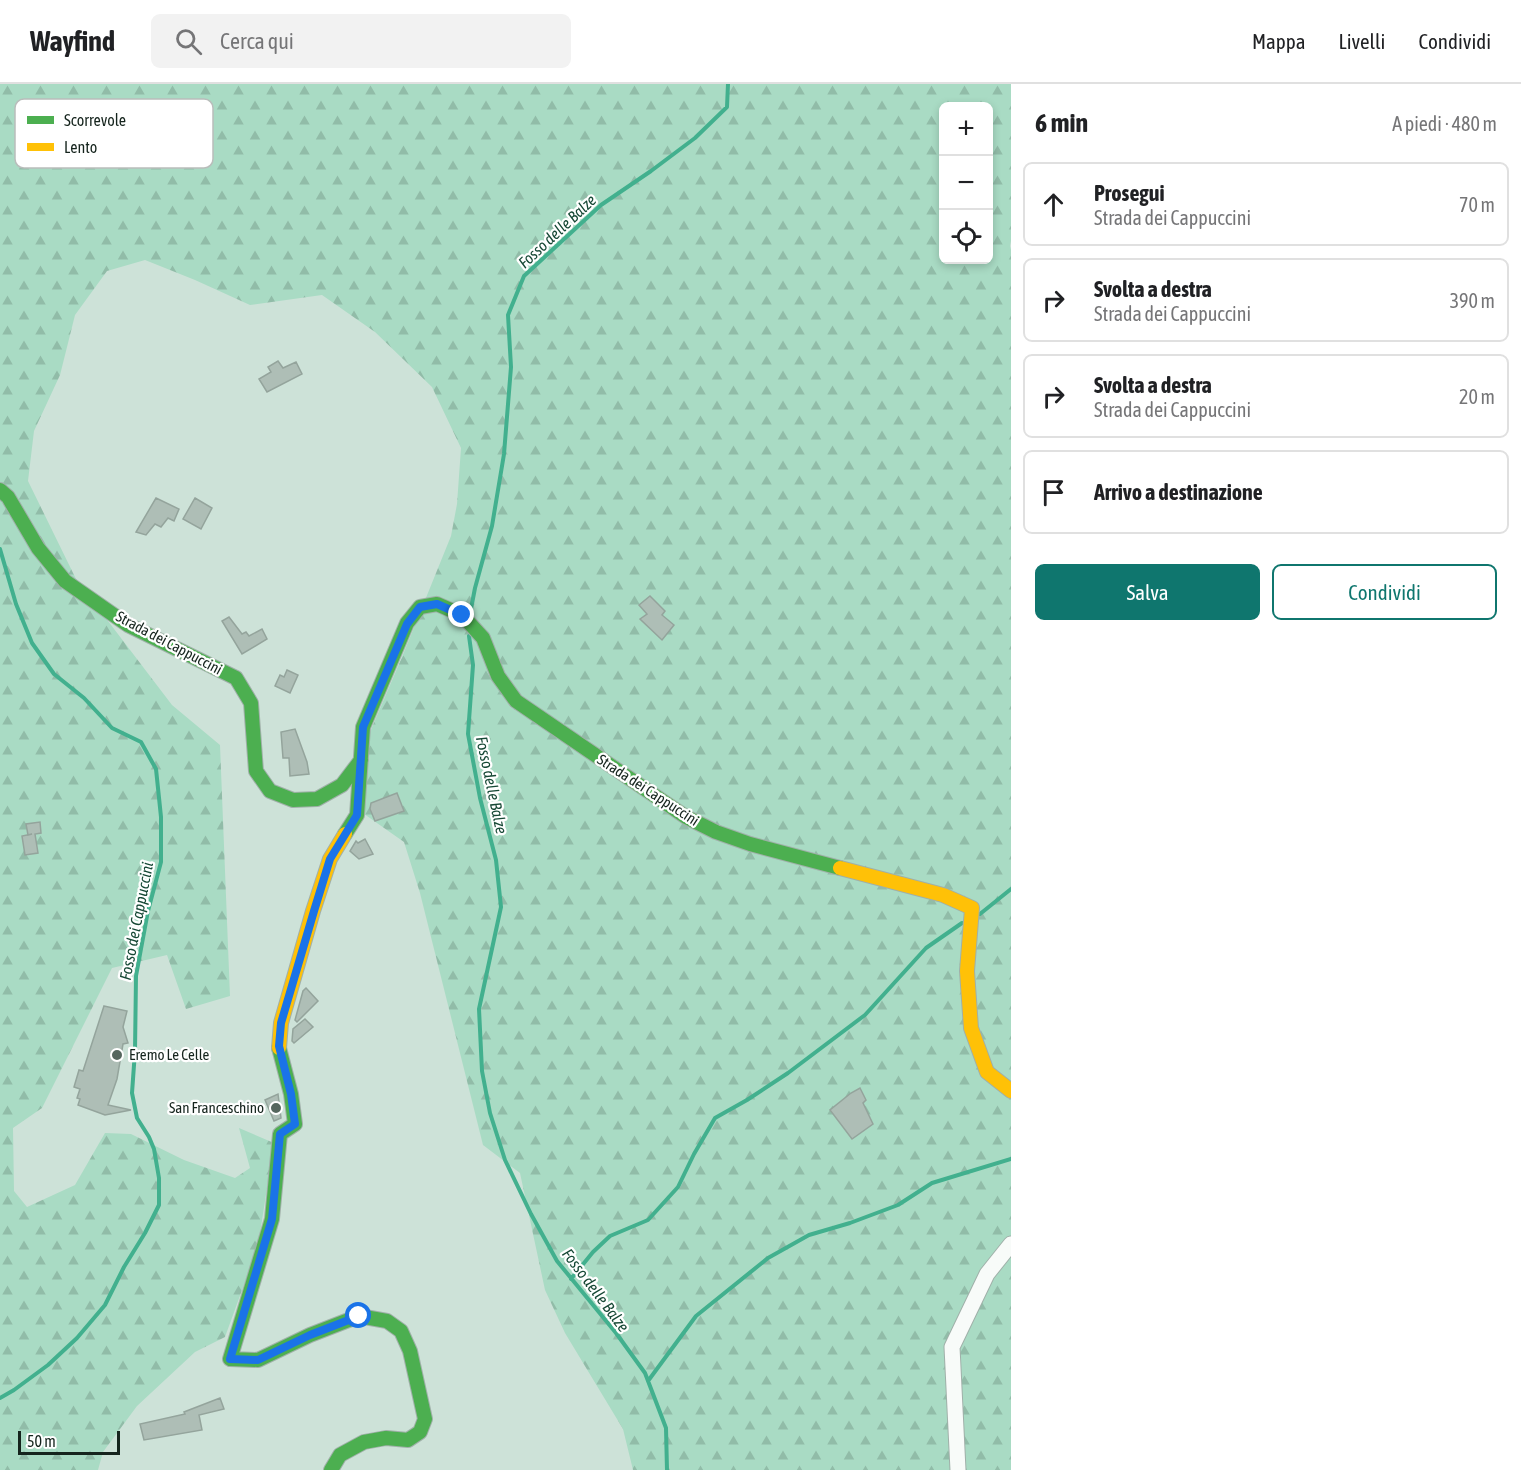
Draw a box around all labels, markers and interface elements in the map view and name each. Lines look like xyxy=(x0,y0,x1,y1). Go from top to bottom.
search box xyxy=(151,14,571,68)
text: Wayfind xyxy=(30,25,115,57)
icon: search xyxy=(172,25,205,58)
text: Cerca qui xyxy=(220,28,294,54)
text: Mappa xyxy=(1252,29,1306,53)
text: Livelli xyxy=(1339,29,1385,53)
text: Condividi xyxy=(1418,29,1491,53)
legend xyxy=(15,99,213,168)
map controls xyxy=(939,102,993,264)
button: + xyxy=(939,102,993,156)
text: 6 min xyxy=(1035,108,1088,138)
text: Scorrevole xyxy=(64,111,126,129)
text: A piedi · 480 m xyxy=(1392,112,1497,135)
text: Lento xyxy=(64,138,97,156)
button: − xyxy=(939,156,993,210)
text: Prosegui xyxy=(1094,180,1165,206)
icon: ahead xyxy=(1037,188,1070,221)
water label: Fosso delle Balze xyxy=(515,191,599,271)
text: 70 m xyxy=(1459,193,1495,216)
text: Strada dei Cappuccini xyxy=(1094,206,1251,229)
button: locate xyxy=(939,210,993,264)
text: Svolta a destra xyxy=(1094,276,1212,302)
icon: right xyxy=(1037,284,1070,317)
text: 390 m xyxy=(1450,289,1495,312)
text: Strada dei Cappuccini xyxy=(1094,302,1251,325)
text: Svolta a destra xyxy=(1094,372,1212,398)
icon: right xyxy=(1037,380,1070,413)
text: 20 m xyxy=(1459,385,1495,408)
text: Strada dei Cappuccini xyxy=(1094,398,1251,421)
icon: arrive xyxy=(1037,476,1070,509)
text: Arrivo a destinazione xyxy=(1094,479,1263,505)
button: Salva xyxy=(1035,564,1260,620)
button: Condividi xyxy=(1272,564,1497,620)
route end xyxy=(448,601,474,627)
street label: Strada dei Cappuccini xyxy=(113,607,225,678)
water label: Fosso delle Balze xyxy=(473,735,511,835)
street label: Strada dei Cappuccini xyxy=(594,750,702,829)
water label: Fosso dei Cappuccini xyxy=(116,860,157,982)
place label: Eremo Le Celle xyxy=(129,1046,210,1063)
marker: Eremo Le Celle xyxy=(110,1048,124,1062)
place label: San Franceschino xyxy=(169,1099,264,1116)
marker: San Franceschino xyxy=(269,1101,283,1115)
water label: Fosso delle Balze xyxy=(559,1245,633,1335)
route start xyxy=(345,1302,371,1328)
scale bar xyxy=(18,1428,120,1456)
text: 50 m xyxy=(27,1432,56,1450)

